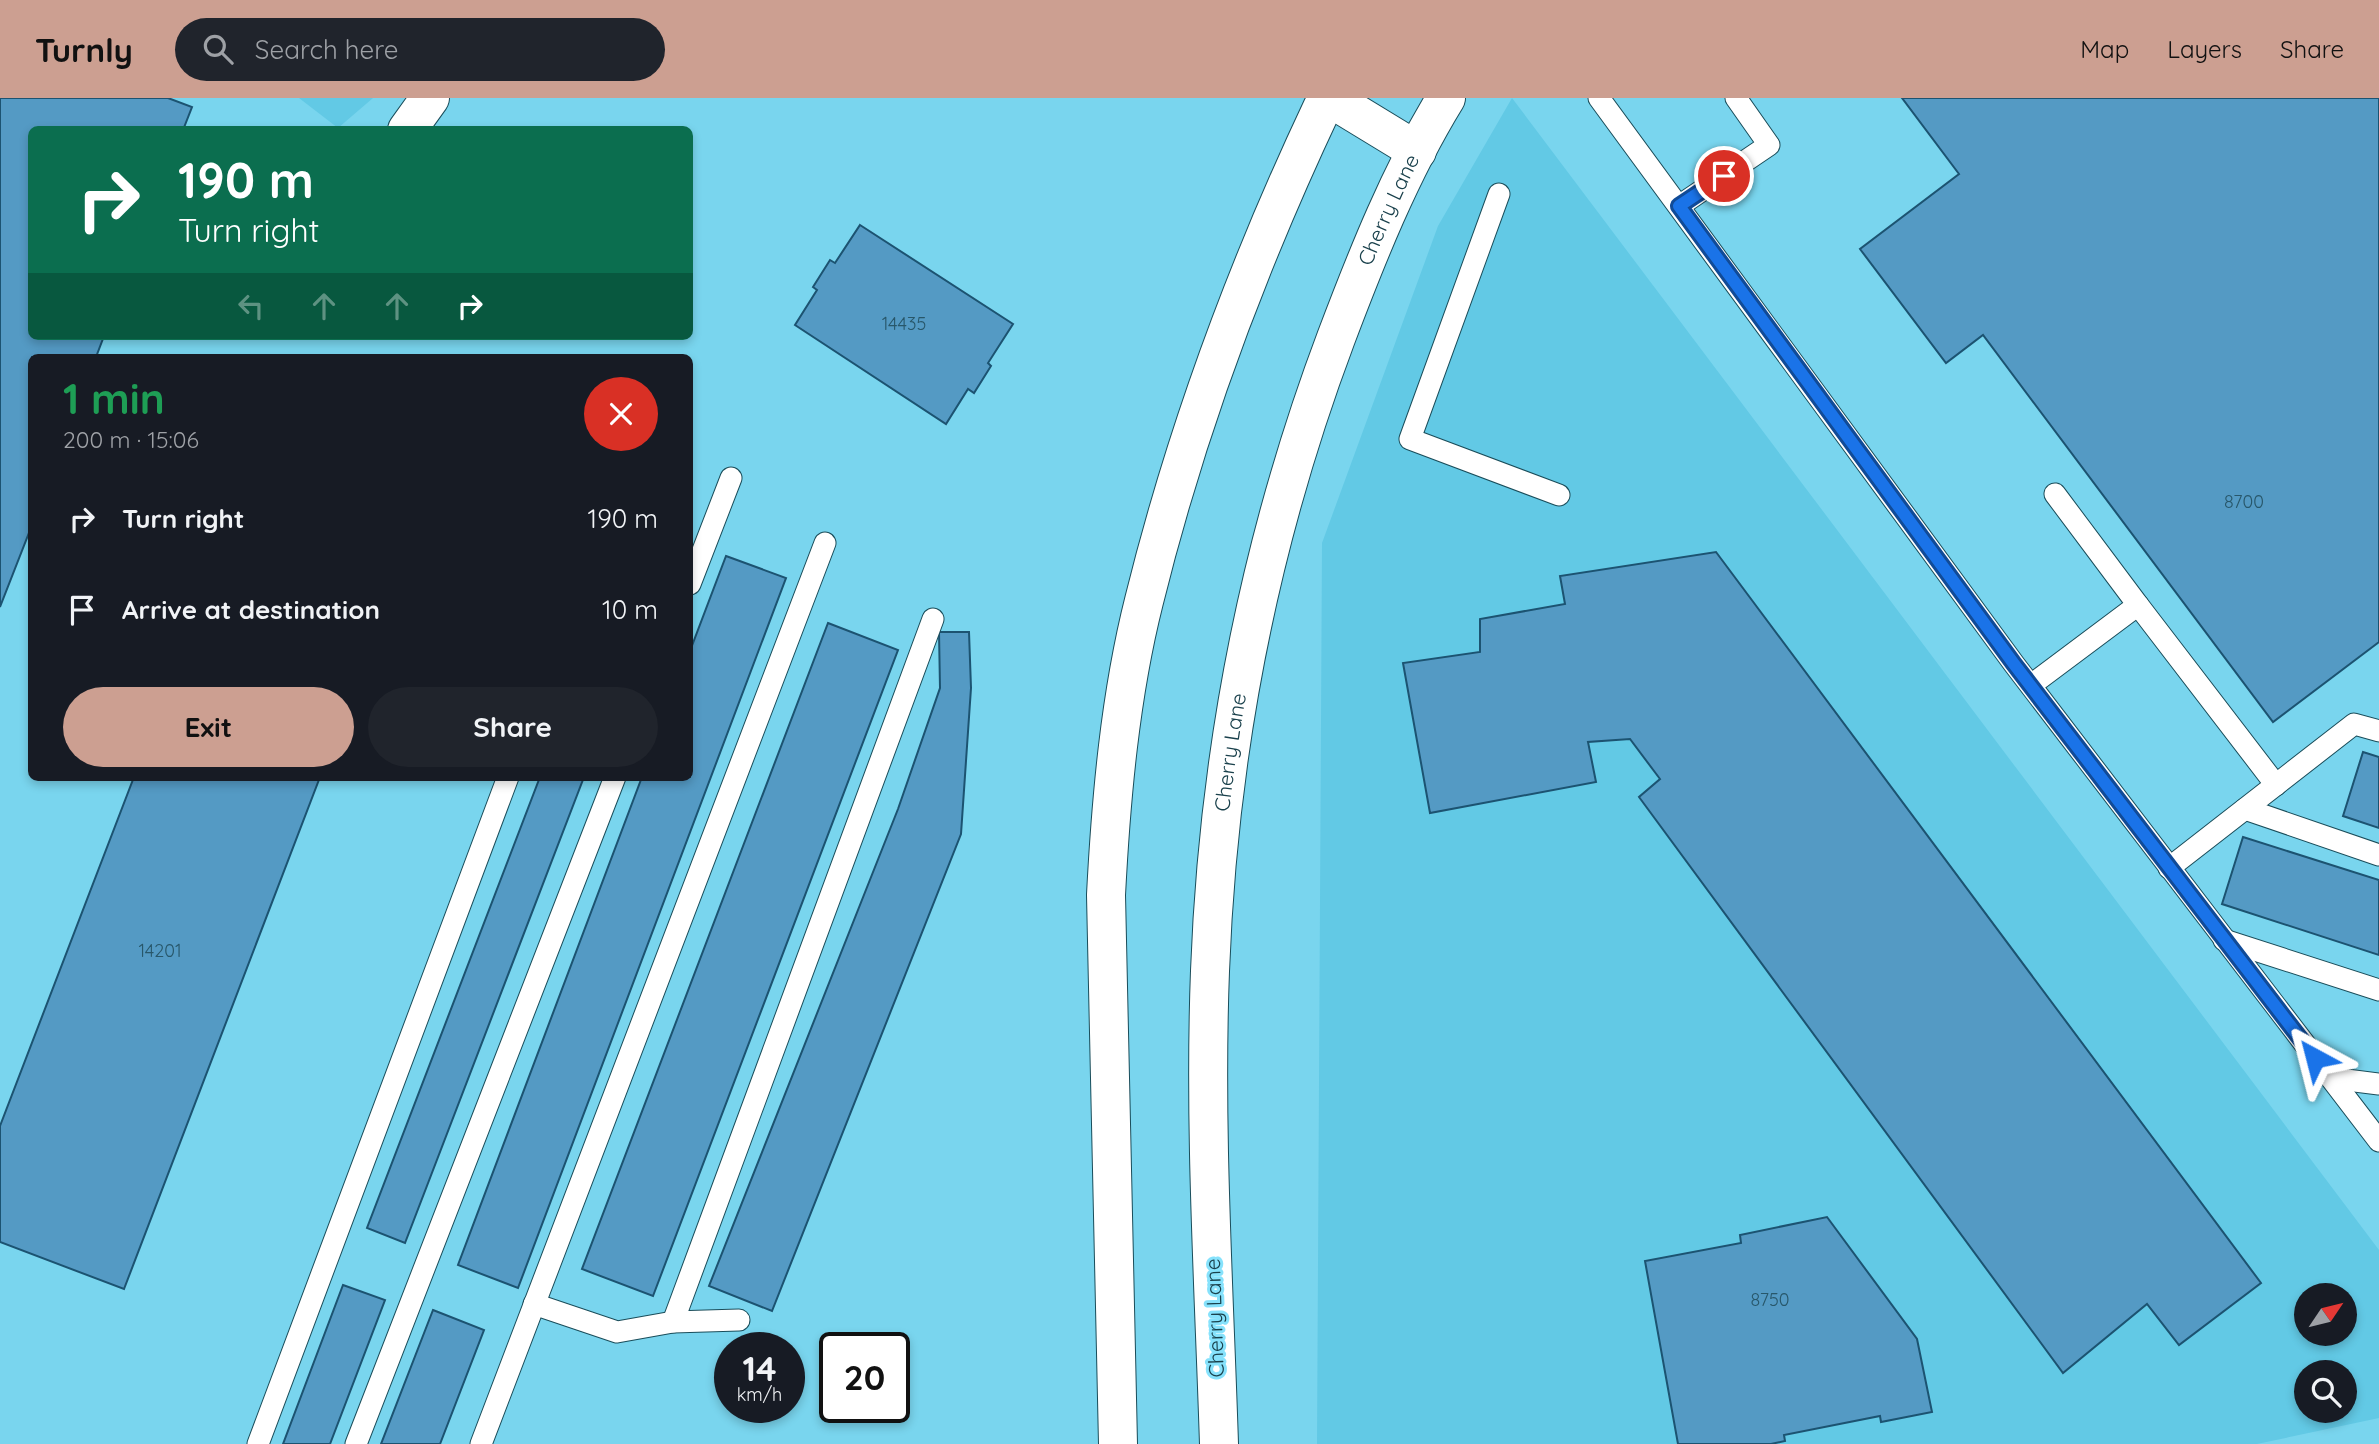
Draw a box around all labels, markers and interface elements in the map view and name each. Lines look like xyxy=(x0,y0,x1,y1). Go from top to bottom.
search box xyxy=(175,18,665,81)
text: Turnly xyxy=(35,29,133,70)
icon: search xyxy=(199,30,237,68)
text: Search here xyxy=(255,33,398,66)
text: Map xyxy=(2080,34,2129,64)
text: Layers xyxy=(2167,34,2242,64)
text: Share xyxy=(2280,34,2344,64)
pin xyxy=(1694,146,1754,206)
text: 190 m xyxy=(178,149,314,210)
street label: Cherry Lane xyxy=(1352,149,1424,269)
icon: right xyxy=(63,154,154,245)
icon: arrive xyxy=(1705,157,1743,195)
text: Turn right xyxy=(178,210,319,250)
icon: left xyxy=(232,287,270,325)
icon: ahead xyxy=(305,287,343,325)
icon: ahead xyxy=(378,287,416,325)
icon: right xyxy=(451,287,489,325)
house number: 14435 xyxy=(882,312,926,335)
text: 1 min xyxy=(63,372,165,425)
button: close xyxy=(584,377,658,451)
text: 200 m · 15:06 xyxy=(63,425,199,454)
house number: 8700 xyxy=(2224,490,2264,513)
icon: right xyxy=(63,500,101,538)
text: Turn right xyxy=(122,502,244,535)
text: 190 m xyxy=(588,502,658,535)
icon: arrive xyxy=(63,591,101,629)
text: Arrive at destination xyxy=(122,593,380,626)
text: 10 m xyxy=(602,593,658,626)
button: Exit xyxy=(63,687,354,767)
button: Share xyxy=(368,687,658,767)
street label: Cherry Lane xyxy=(1208,691,1251,813)
house number: 14201 xyxy=(138,939,182,962)
position arrow xyxy=(2278,1021,2352,1095)
street label: Cherry Lane xyxy=(1199,1258,1229,1378)
north arrow xyxy=(2294,1283,2357,1346)
map controls xyxy=(2294,1283,2357,1423)
house number: 8750 xyxy=(1751,1288,1789,1311)
speed limit sign: 20 xyxy=(819,1332,910,1423)
text: 14 xyxy=(742,1346,777,1390)
button: search xyxy=(2294,1360,2357,1423)
text: km/h xyxy=(737,1383,782,1406)

